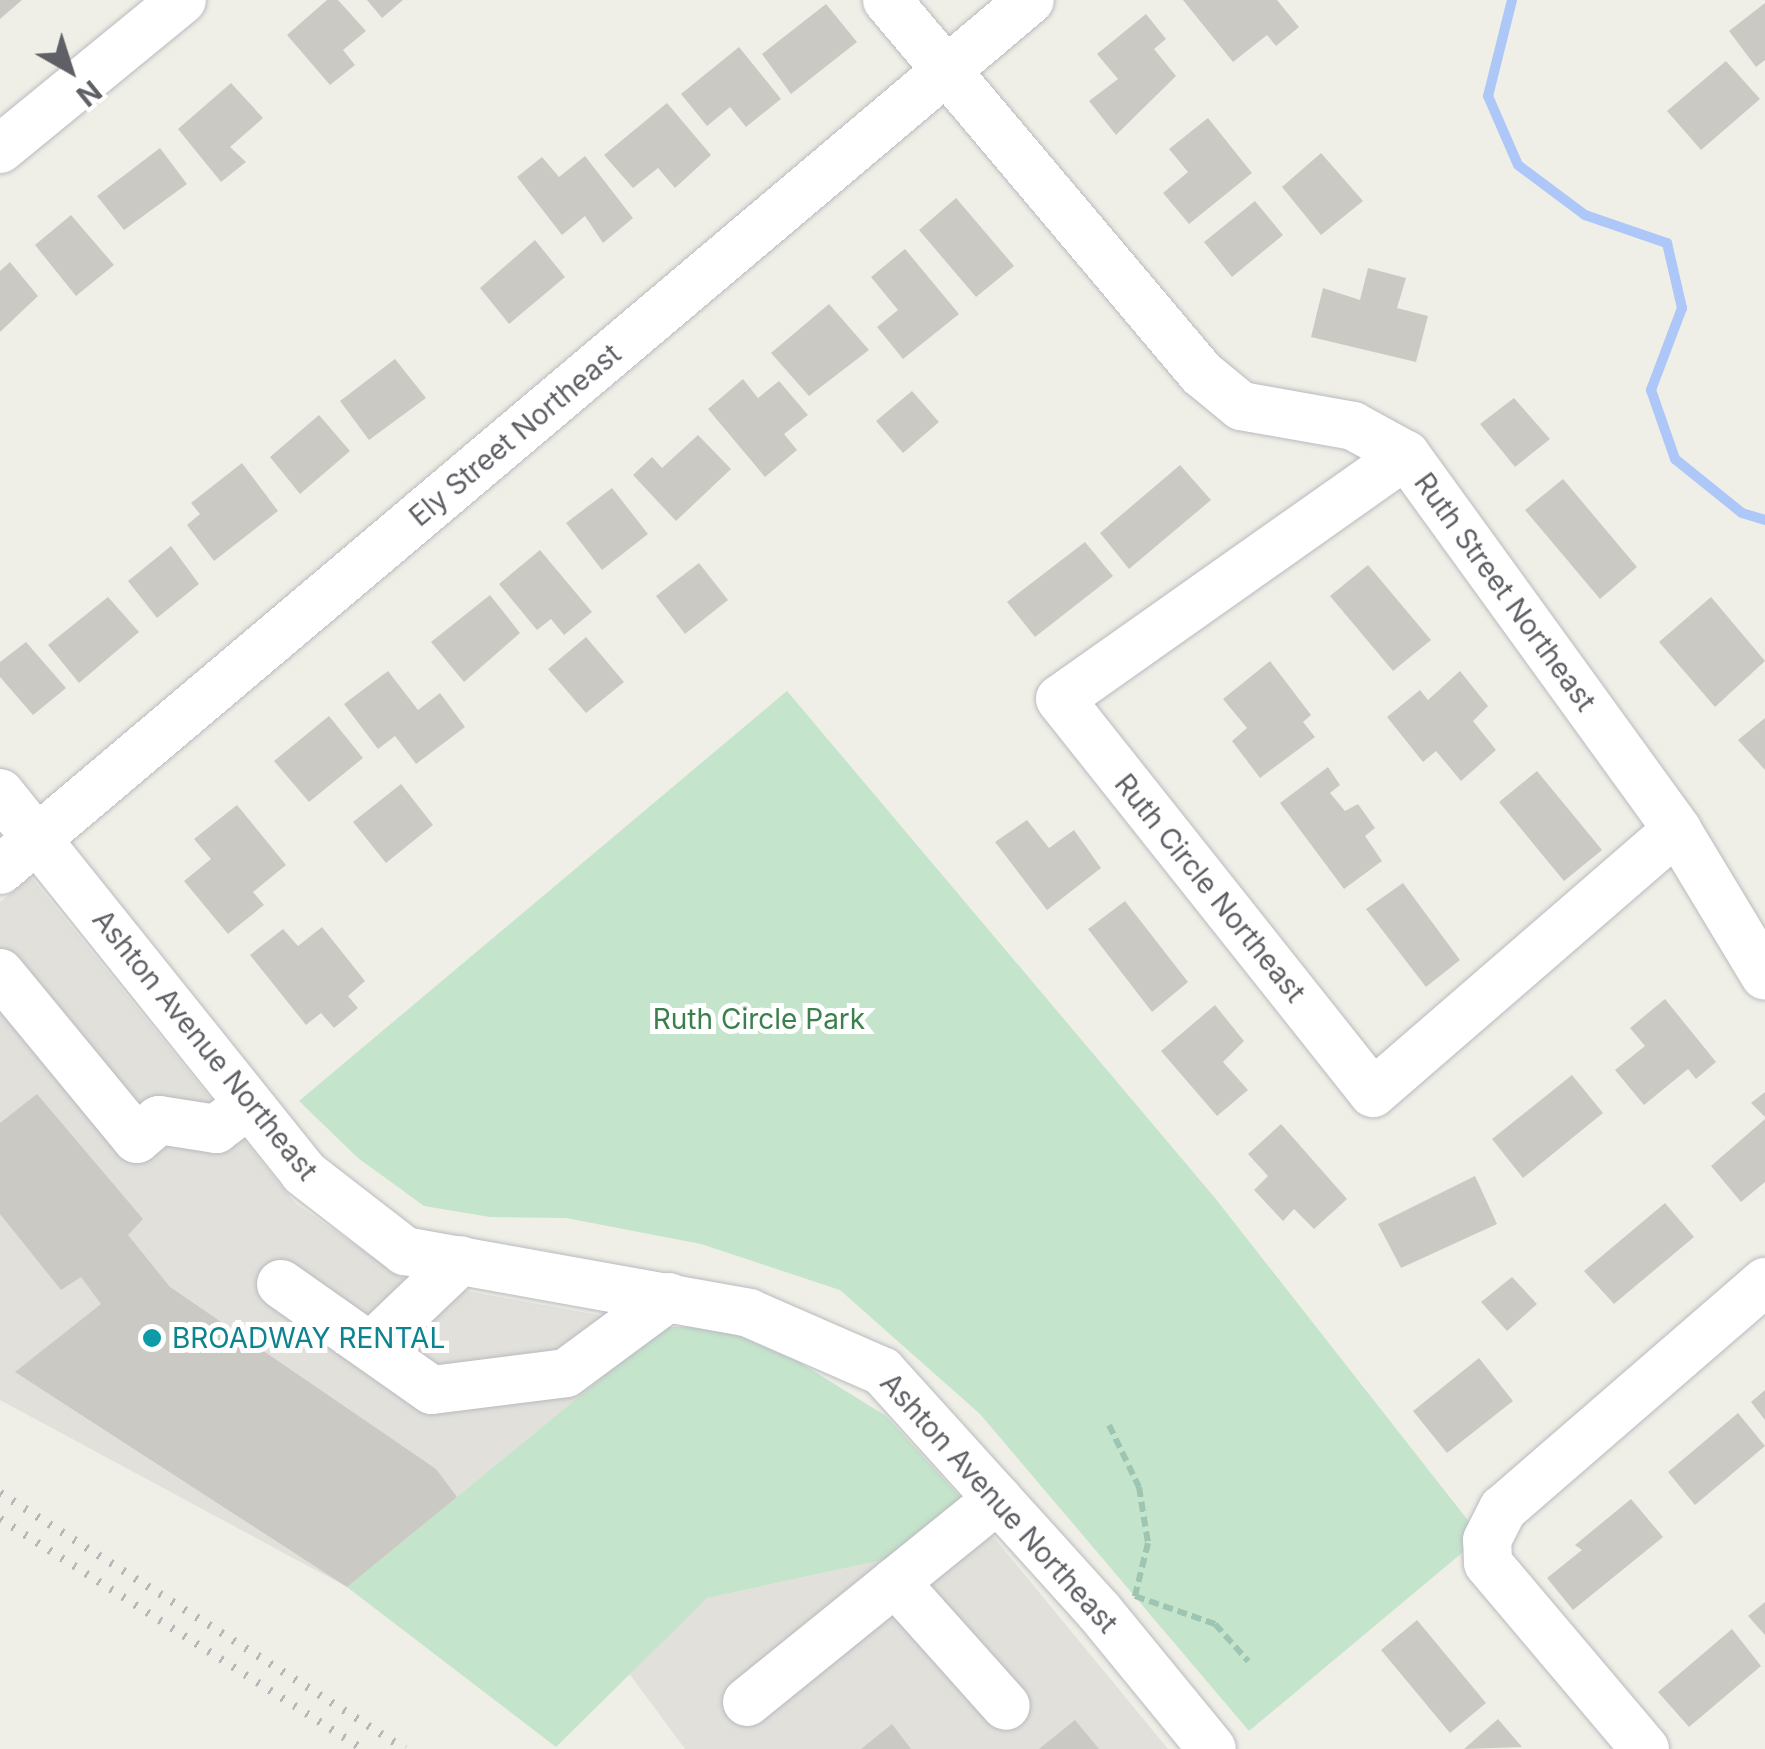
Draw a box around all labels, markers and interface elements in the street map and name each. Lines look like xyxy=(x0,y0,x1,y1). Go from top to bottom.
north arrow xyxy=(20,20,120,120)
text: N xyxy=(70,73,108,113)
street label: Ely Street Northeast xyxy=(403,337,627,533)
street label: Ruth Street Northeast xyxy=(1407,466,1603,718)
street label: Ruth Circle Northeast xyxy=(1108,767,1312,1009)
street label: Ashton Avenue Northeast xyxy=(86,903,324,1187)
park label: Ruth Circle Park xyxy=(653,1002,865,1036)
place label: BROADWAY RENTAL xyxy=(172,1321,445,1355)
marker: BROADWAY RENTAL xyxy=(141,1327,163,1349)
street label: Ashton Avenue Northeast xyxy=(873,1366,1125,1640)

